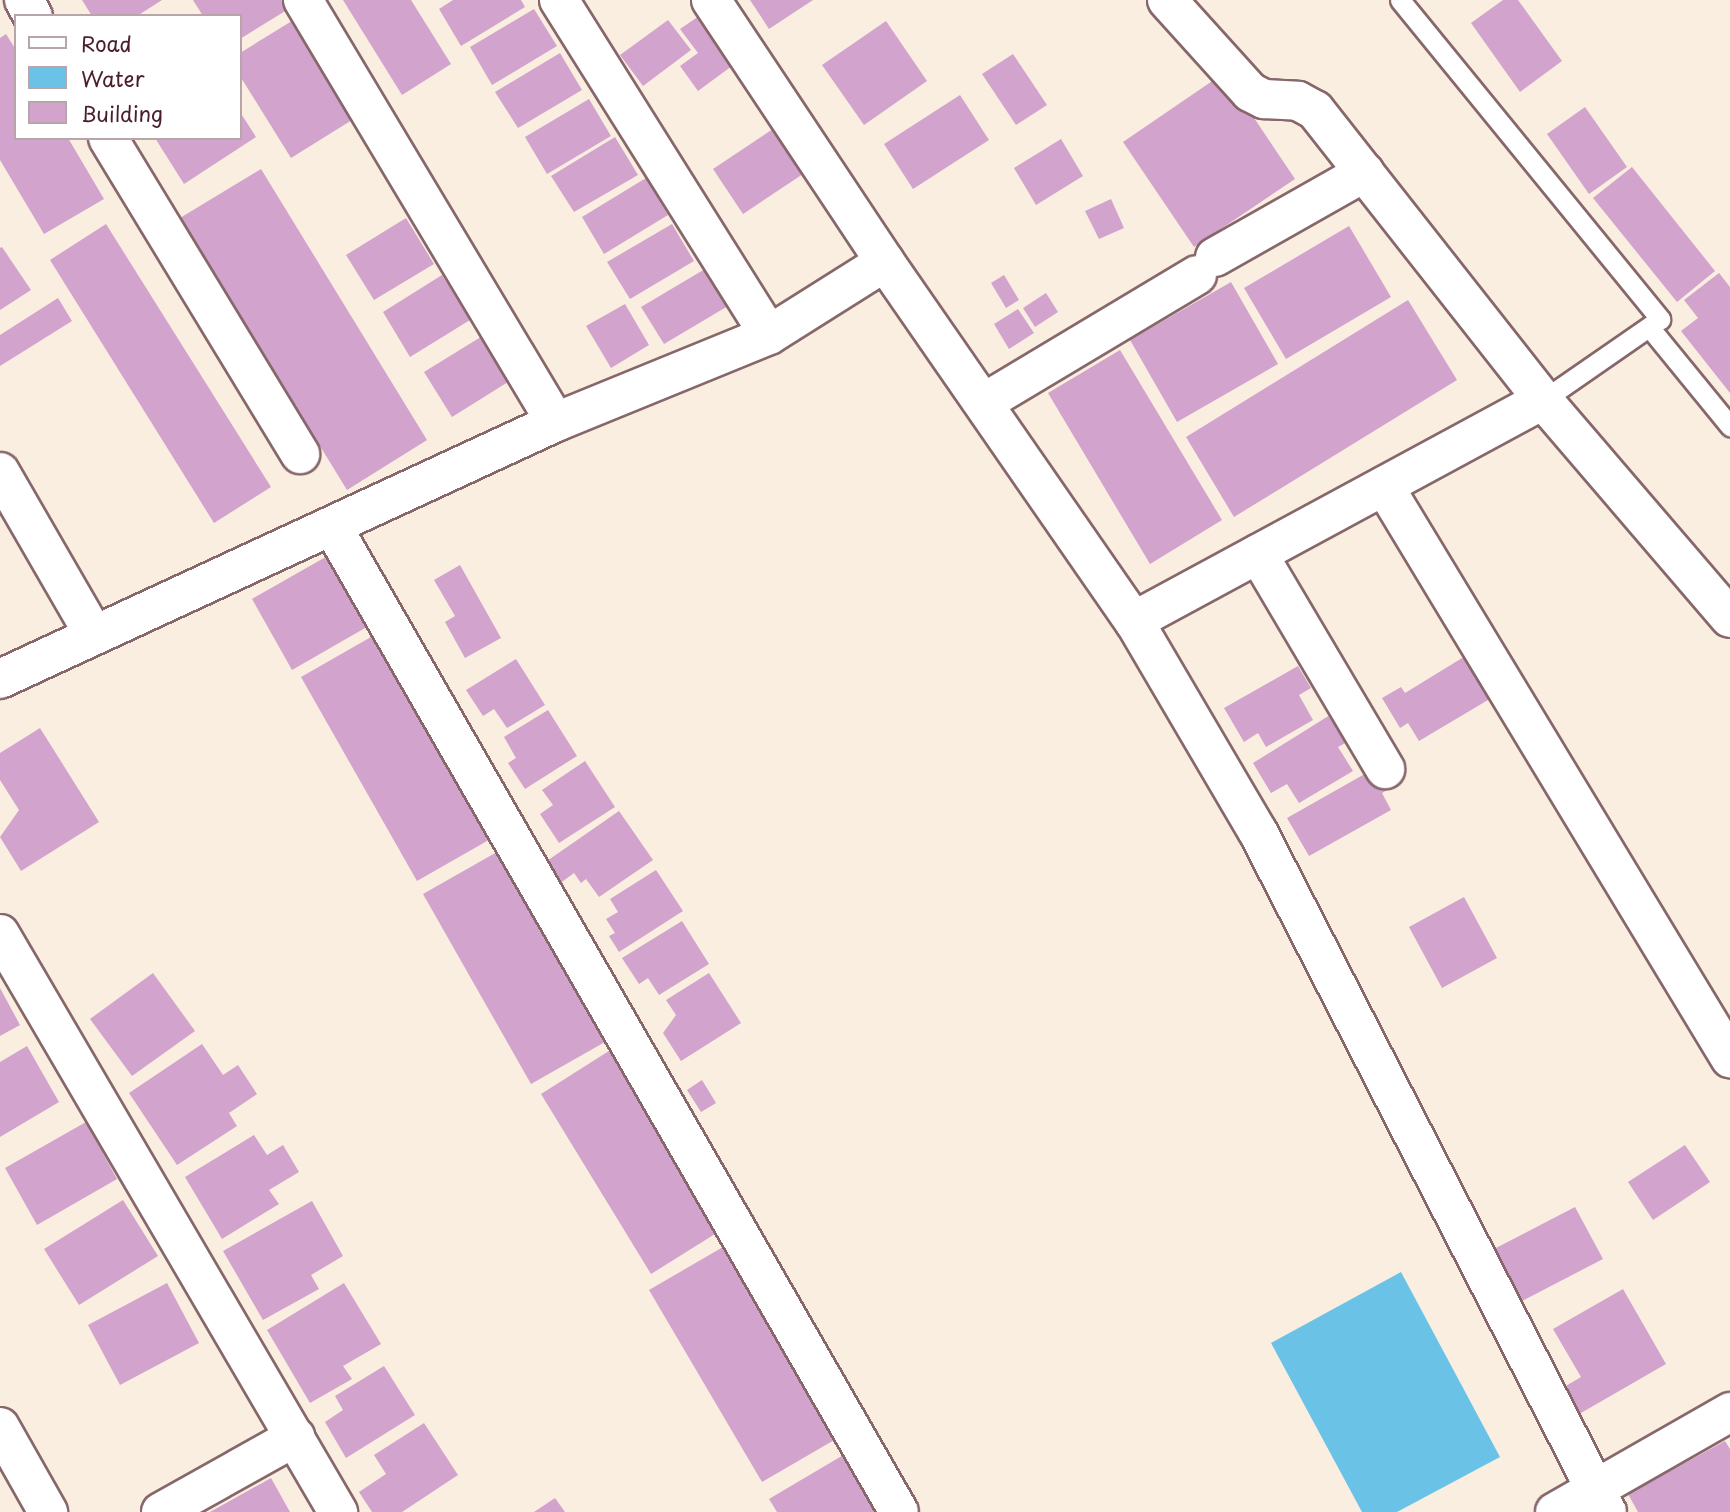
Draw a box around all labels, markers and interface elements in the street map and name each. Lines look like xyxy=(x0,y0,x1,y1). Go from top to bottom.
legend xyxy=(14,14,242,140)
text: Road xyxy=(81,27,132,59)
text: Water xyxy=(81,62,144,94)
text: Building xyxy=(81,97,163,129)

